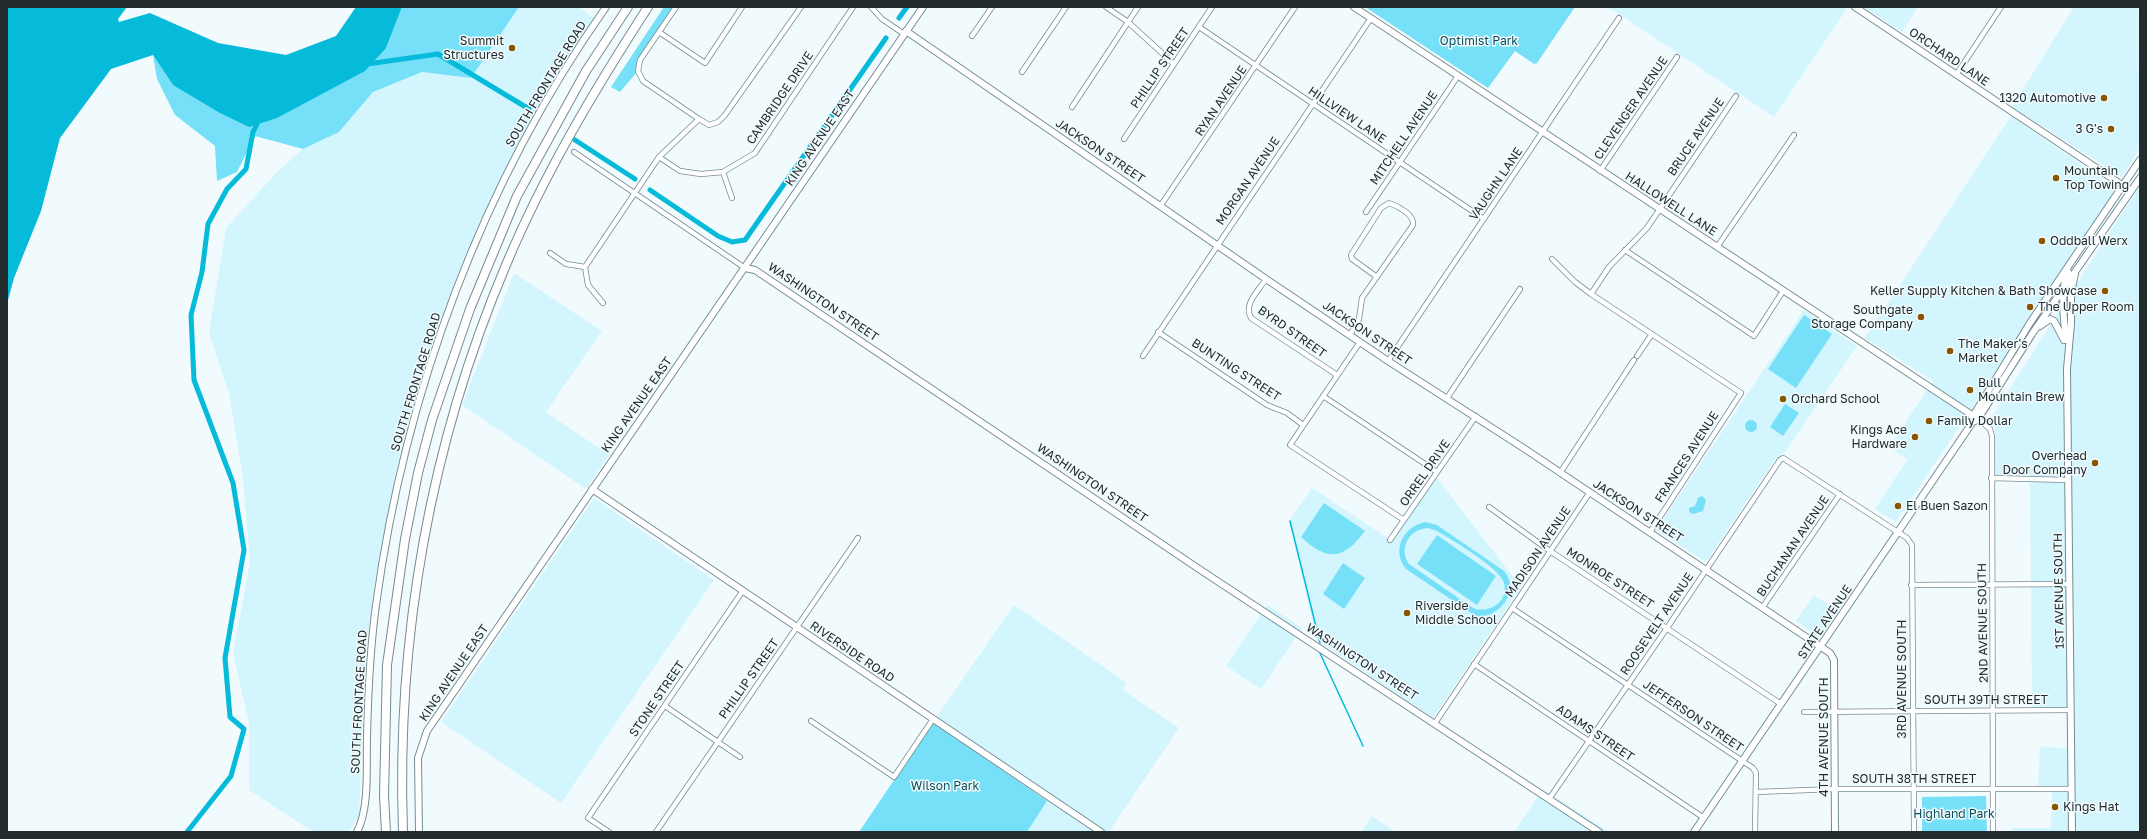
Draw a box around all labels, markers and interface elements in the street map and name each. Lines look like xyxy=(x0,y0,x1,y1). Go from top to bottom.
street label: SOUTH FRONTAGE ROAD xyxy=(503,18,589,150)
street label: PHILLIP STREET xyxy=(1128,25,1192,111)
street label: ORCHARD LANE xyxy=(1906,25,1992,89)
place label: Summit Structures xyxy=(443,34,504,62)
park label: Optimist Park xyxy=(1440,34,1518,48)
marker: Summit Structures xyxy=(507,43,517,53)
street label: CAMBRIDGE DRIVE xyxy=(744,49,816,147)
street label: CLEVENGER AVENUE xyxy=(1591,54,1671,162)
street label: RYAN AVENUE xyxy=(1192,63,1250,139)
street label: HILLVIEW LANE xyxy=(1305,84,1389,146)
street label: KING AVENUE EAST xyxy=(782,87,858,189)
street label: MITCHELL AVENUE xyxy=(1367,88,1441,188)
place label: 1320 Automotive xyxy=(1999,91,2096,105)
marker: 1320 Automotive xyxy=(2099,93,2109,103)
street label: BRUCE AVENUE xyxy=(1665,95,1727,179)
street label: JACKSON STREET xyxy=(1053,116,1147,186)
place label: 3 G's xyxy=(2076,122,2103,136)
marker: 3 G's xyxy=(2106,124,2116,134)
street label: MORGAN AVENUE xyxy=(1213,134,1283,228)
street label: VAUGHN LANE xyxy=(1466,145,1526,223)
place label: Mountain Top Towing xyxy=(2064,164,2129,192)
street label: HALLOWELL LANE xyxy=(1622,169,1720,239)
marker: Mountain Top Towing xyxy=(2051,173,2061,183)
place label: Oddball Werx xyxy=(2050,234,2128,248)
marker: Oddball Werx xyxy=(2037,236,2047,246)
street label: WASHINGTON STREET xyxy=(765,260,881,344)
place label: Keller Supply Kitchen & Bath Showcase xyxy=(1870,284,2097,298)
marker: Keller Supply Kitchen & Bath Showcase xyxy=(2100,286,2110,296)
street label: JACKSON STREET xyxy=(1320,298,1414,368)
place label: The Upper Room xyxy=(2038,300,2134,314)
marker: The Upper Room xyxy=(2025,302,2035,312)
street label: BYRD STREET xyxy=(1255,303,1329,361)
place label: Southgate Storage Company xyxy=(1811,303,1913,331)
street label: SOUTH FRONTAGE ROAD xyxy=(388,311,444,453)
marker: Southgate Storage Company xyxy=(1916,312,1926,322)
street label: BUNTING STREET xyxy=(1189,336,1283,404)
place label: The Maker's Market xyxy=(1958,337,2028,365)
marker: The Maker's Market xyxy=(1945,346,1955,356)
street label: KING AVENUE EAST xyxy=(599,354,675,456)
place label: Bull Mountain Brew xyxy=(1978,376,2064,404)
marker: Bull Mountain Brew xyxy=(1965,385,1975,395)
place label: Orchard School xyxy=(1791,392,1880,406)
marker: Orchard School xyxy=(1778,394,1788,404)
street label: FRANCES AVENUE xyxy=(1652,409,1722,505)
place label: Family Dollar xyxy=(1937,414,2013,428)
marker: Family Dollar xyxy=(1924,416,1934,426)
place label: Kings Ace Hardware xyxy=(1850,423,1907,451)
marker: Kings Ace Hardware xyxy=(1910,432,1920,442)
street label: ORREL DRIVE xyxy=(1397,437,1453,509)
street label: WASHINGTON STREET xyxy=(1034,441,1150,525)
place label: Overhead Door Company xyxy=(2003,449,2087,477)
marker: Overhead Door Company xyxy=(2090,458,2100,468)
street label: JACKSON STREET xyxy=(1590,477,1686,545)
street label: BUCHANAN AVENUE xyxy=(1754,493,1832,599)
place label: El Buen Sazon xyxy=(1906,499,1988,513)
marker: El Buen Sazon xyxy=(1893,501,1903,511)
street label: MADISON AVENUE xyxy=(1502,504,1574,600)
street label: 1ST AVENUE SOUTH xyxy=(2051,533,2067,649)
street label: MONROE STREET xyxy=(1564,544,1656,612)
street label: 2ND AVENUE SOUTH xyxy=(1975,563,1991,683)
street label: ROOSEVELT AVENUE xyxy=(1617,570,1697,678)
street label: STATE AVENUE xyxy=(1795,582,1855,662)
place label: Riverside Middle School xyxy=(1415,599,1497,627)
marker: Riverside Middle School xyxy=(1402,608,1412,618)
street label: RIVERSIDE ROAD xyxy=(807,618,897,686)
street label: 3RD AVENUE SOUTH xyxy=(1895,620,1909,738)
street label: WASHINGTON STREET xyxy=(1303,621,1421,703)
street label: KING AVENUE EAST xyxy=(416,622,492,724)
street label: SOUTH FRONTAGE ROAD xyxy=(348,629,370,775)
street label: PHILLIP STREET xyxy=(716,636,782,722)
street label: STONE STREET xyxy=(626,658,688,740)
street label: JEFFERSON STREET xyxy=(1640,677,1746,755)
street label: 4TH AVENUE SOUTH xyxy=(1817,677,1831,797)
street label: SOUTH 39TH STREET xyxy=(1924,693,2048,707)
street label: ADAMS STREET xyxy=(1553,702,1637,764)
street label: SOUTH 38TH STREET xyxy=(1852,772,1976,786)
park label: Wilson Park xyxy=(911,779,979,793)
place label: Kings Hat xyxy=(2063,800,2119,814)
marker: Kings Hat xyxy=(2050,802,2060,812)
park label: Highland Park xyxy=(1913,807,1995,821)

